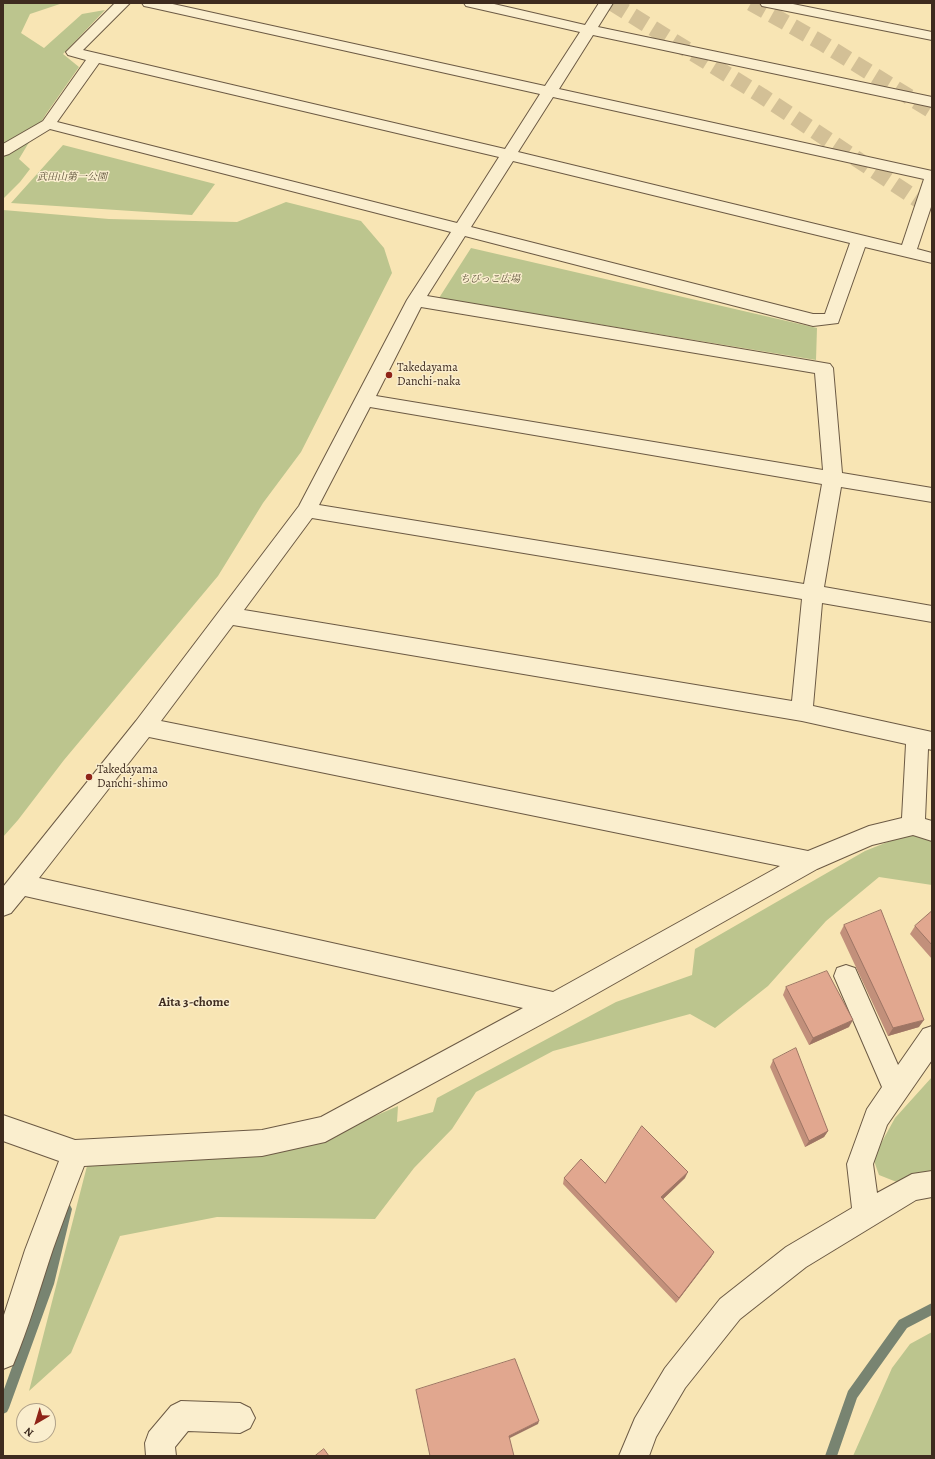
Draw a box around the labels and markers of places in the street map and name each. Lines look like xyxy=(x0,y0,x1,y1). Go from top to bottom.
place label: Takedayama Danchi-naka xyxy=(397,361,461,389)
marker: Takedayama Danchi-naka xyxy=(384,370,394,380)
place label: Takedayama Danchi-shimo xyxy=(97,763,168,791)
marker: Takedayama Danchi-shimo xyxy=(84,772,94,782)

